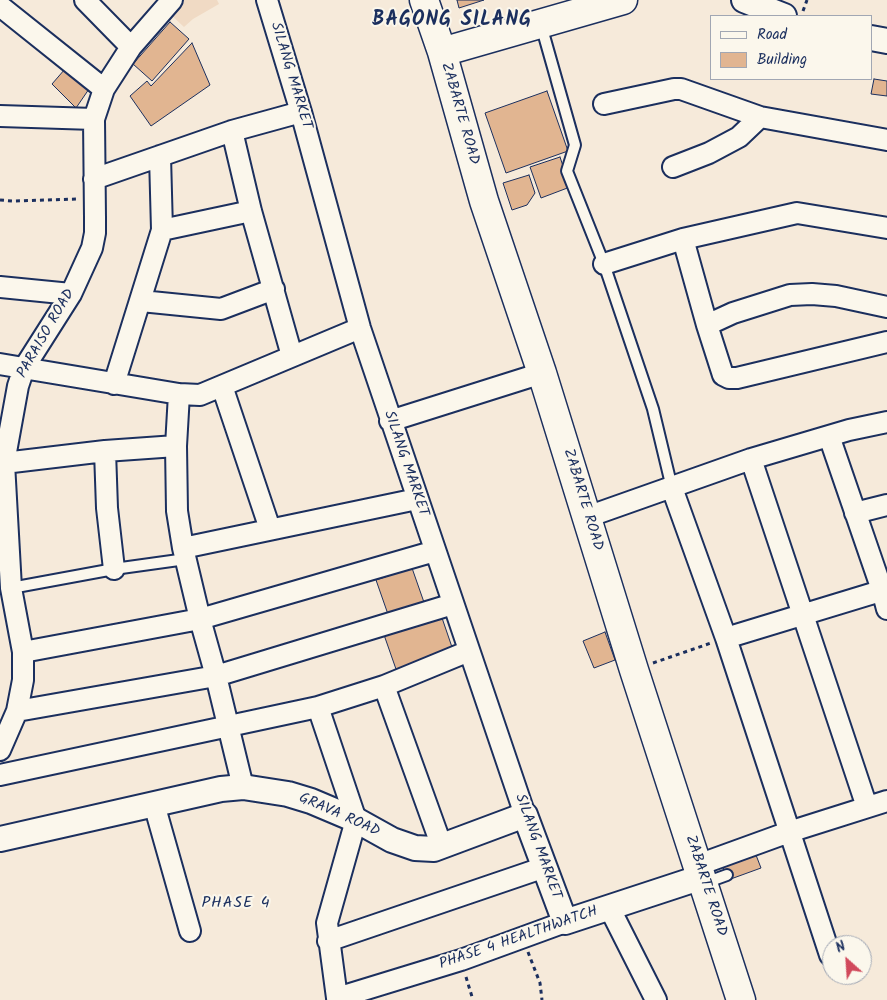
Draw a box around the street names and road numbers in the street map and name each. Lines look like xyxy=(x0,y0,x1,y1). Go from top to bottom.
street label: SILANG MARKET xyxy=(265,20,315,132)
street label: ZABARTE ROAD xyxy=(436,61,482,167)
street label: PARAISO ROAD xyxy=(14,286,80,382)
street label: SILANG MARKET xyxy=(378,409,432,519)
street label: ZABARTE ROAD xyxy=(558,447,606,553)
street label: GRAVA ROAD xyxy=(296,790,382,842)
street label: SILANG MARKET xyxy=(510,792,564,902)
street label: ZABARTE ROAD xyxy=(680,833,730,939)
street label: PHASE 4 HEALTHWATCH xyxy=(437,903,601,975)

